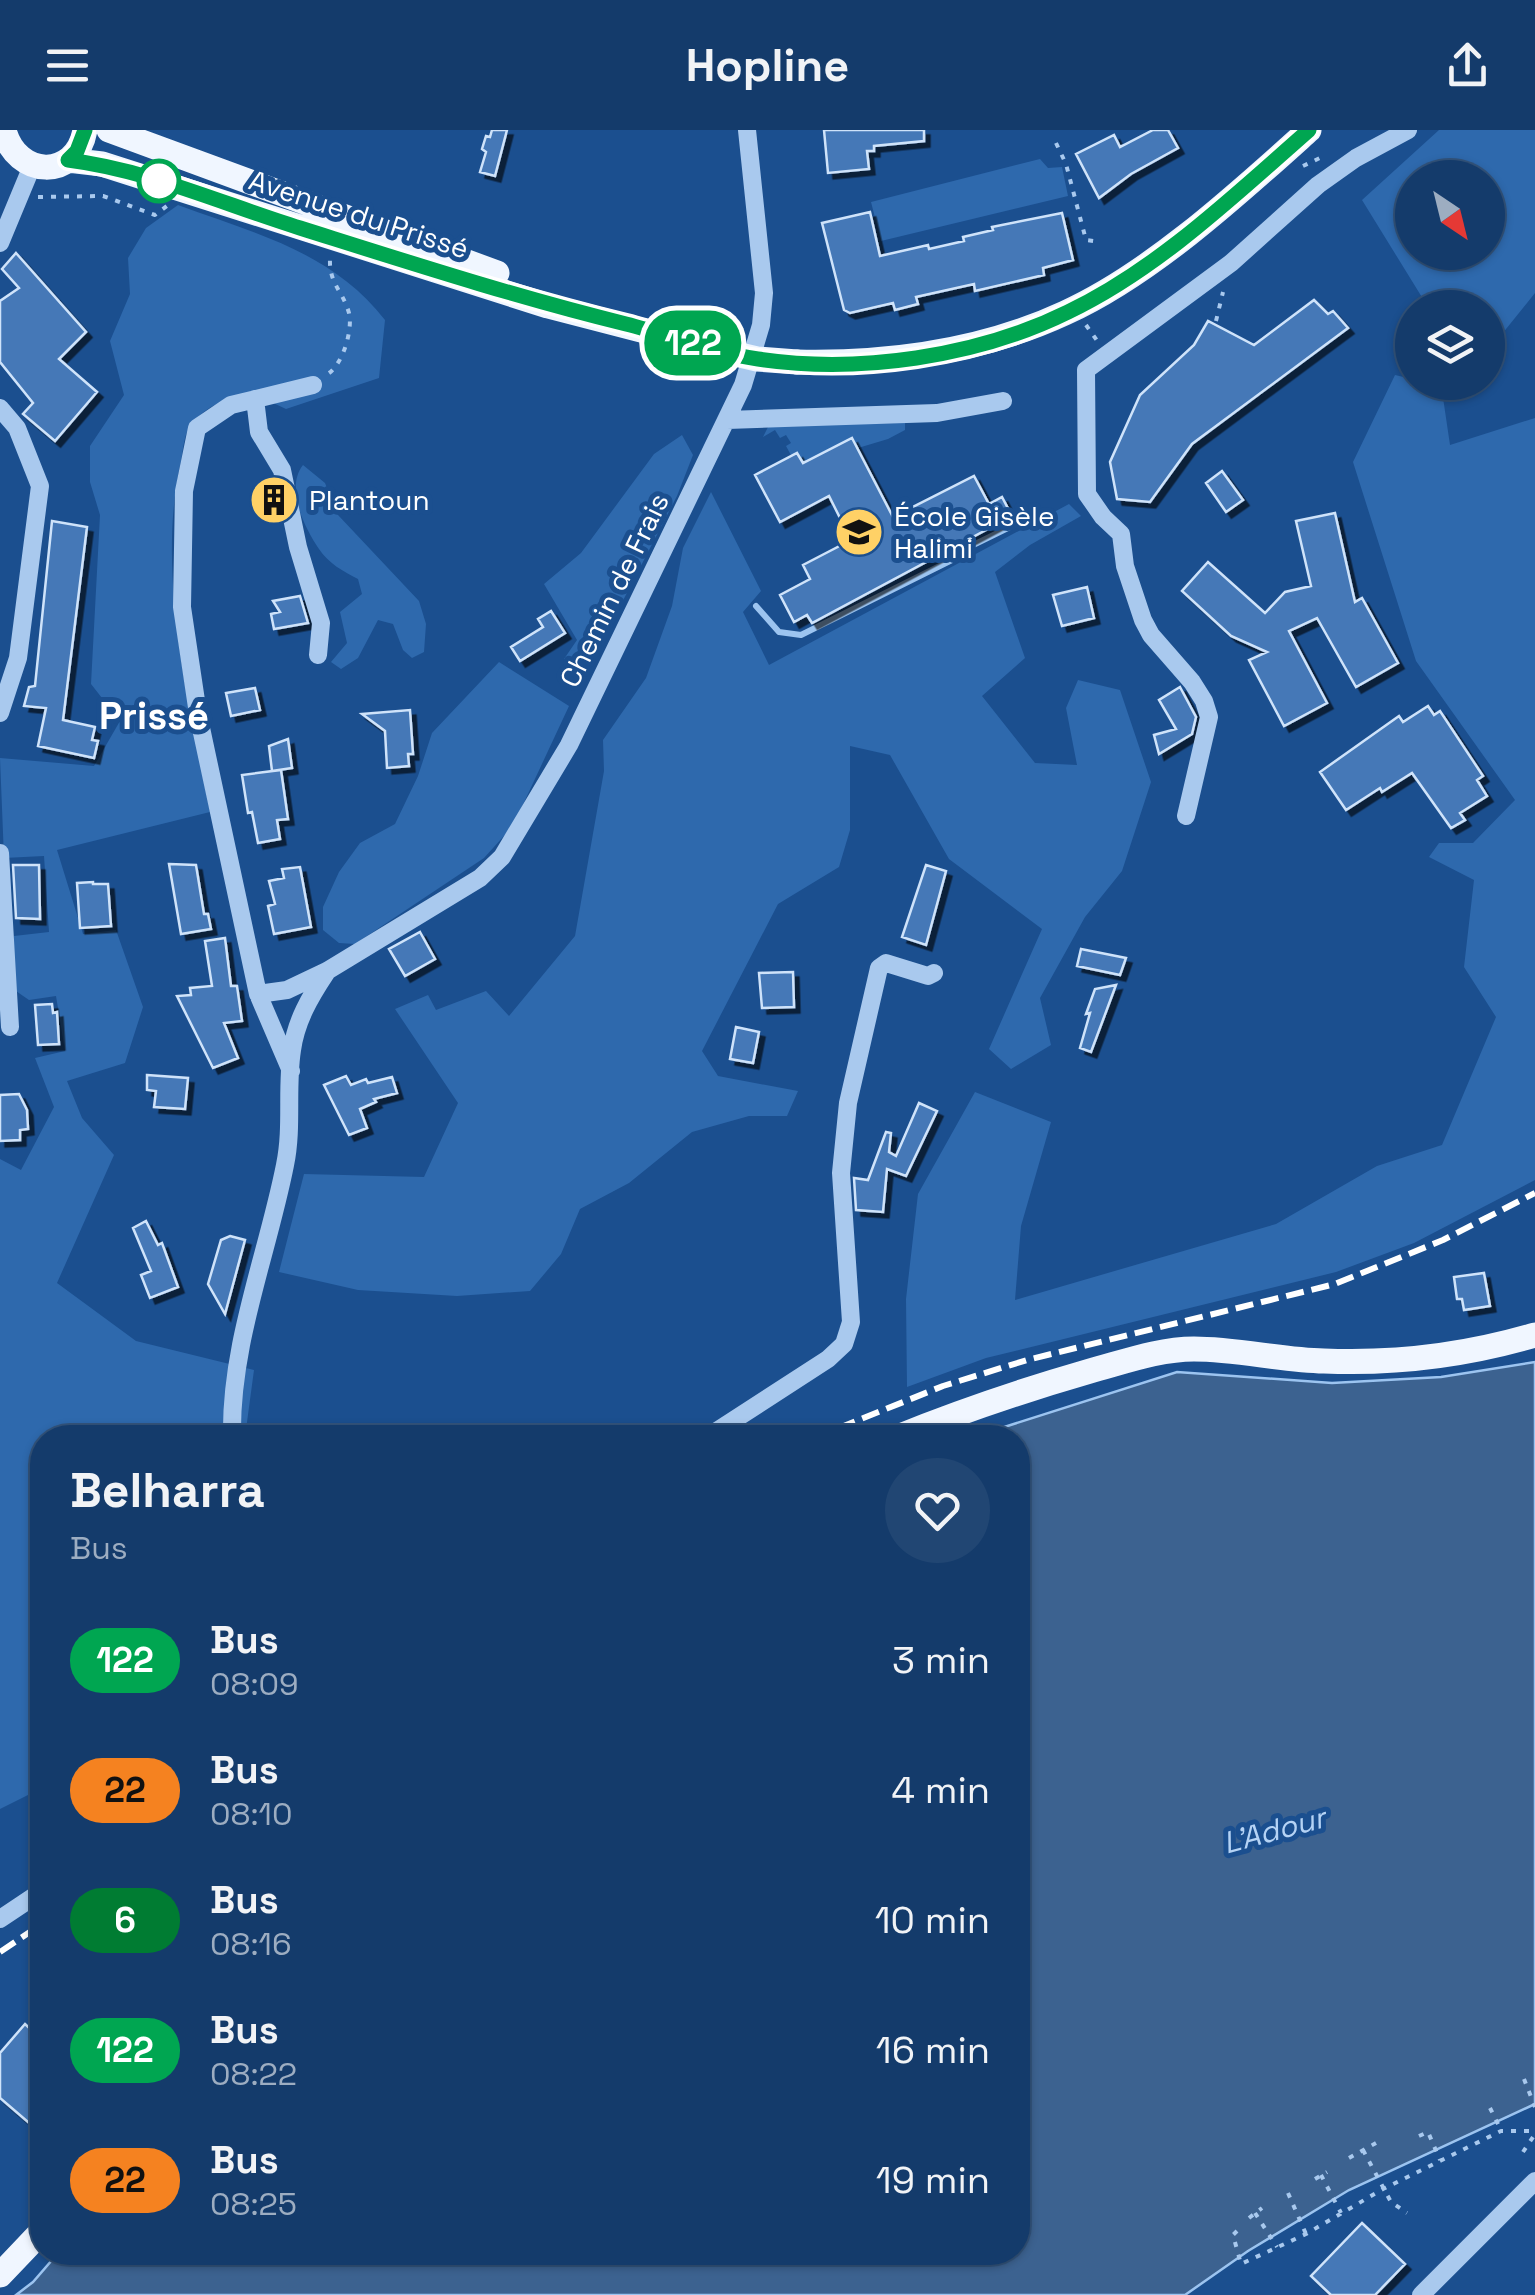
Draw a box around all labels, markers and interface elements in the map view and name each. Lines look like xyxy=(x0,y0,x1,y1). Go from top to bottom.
text: Hopline xyxy=(686,37,849,94)
icon: menu xyxy=(40,38,95,93)
icon: share xyxy=(1440,38,1495,93)
unlabelled marker xyxy=(138,160,180,202)
north arrow xyxy=(1395,160,1505,270)
map controls xyxy=(1395,160,1505,400)
street label: Avenue du Prissé xyxy=(245,162,473,266)
button: layers xyxy=(1395,290,1505,400)
line badge: 122 xyxy=(636,310,750,376)
text: 122 xyxy=(664,321,722,365)
building icon: Plantoun xyxy=(248,474,300,526)
place label: Plantoun xyxy=(309,482,430,518)
street label: Chemin de Frais xyxy=(551,487,677,693)
place label: École Gisèle Halimi xyxy=(894,498,1055,566)
school or university icon: École Gisèle Halimi xyxy=(833,506,885,558)
district label: Prissé xyxy=(99,692,209,740)
button: heart xyxy=(885,1458,990,1563)
text: Belharra xyxy=(70,1460,265,1521)
text: Bus xyxy=(70,1528,128,1568)
text: Bus xyxy=(210,1616,279,1664)
text: 3 min xyxy=(892,1636,990,1684)
text: 122 xyxy=(96,1638,154,1682)
text: 08:09 xyxy=(210,1664,299,1704)
text: Bus xyxy=(210,1746,279,1794)
text: 4 min xyxy=(891,1766,990,1814)
text: 22 xyxy=(104,1768,146,1812)
text: 08:10 xyxy=(210,1794,292,1834)
water label: L'Adour xyxy=(1218,1797,1332,1862)
text: Bus xyxy=(210,1876,279,1924)
text: 10 min xyxy=(875,1896,990,1944)
text: 6 xyxy=(114,1898,136,1942)
text: 08:16 xyxy=(210,1924,292,1964)
text: Bus xyxy=(210,2006,279,2054)
text: 16 min xyxy=(876,2026,990,2074)
text: 122 xyxy=(96,2028,154,2072)
text: 08:22 xyxy=(210,2054,297,2094)
text: Bus xyxy=(210,2136,279,2184)
text: 19 min xyxy=(876,2156,990,2204)
text: 22 xyxy=(104,2158,146,2202)
text: 08:25 xyxy=(210,2184,297,2224)

